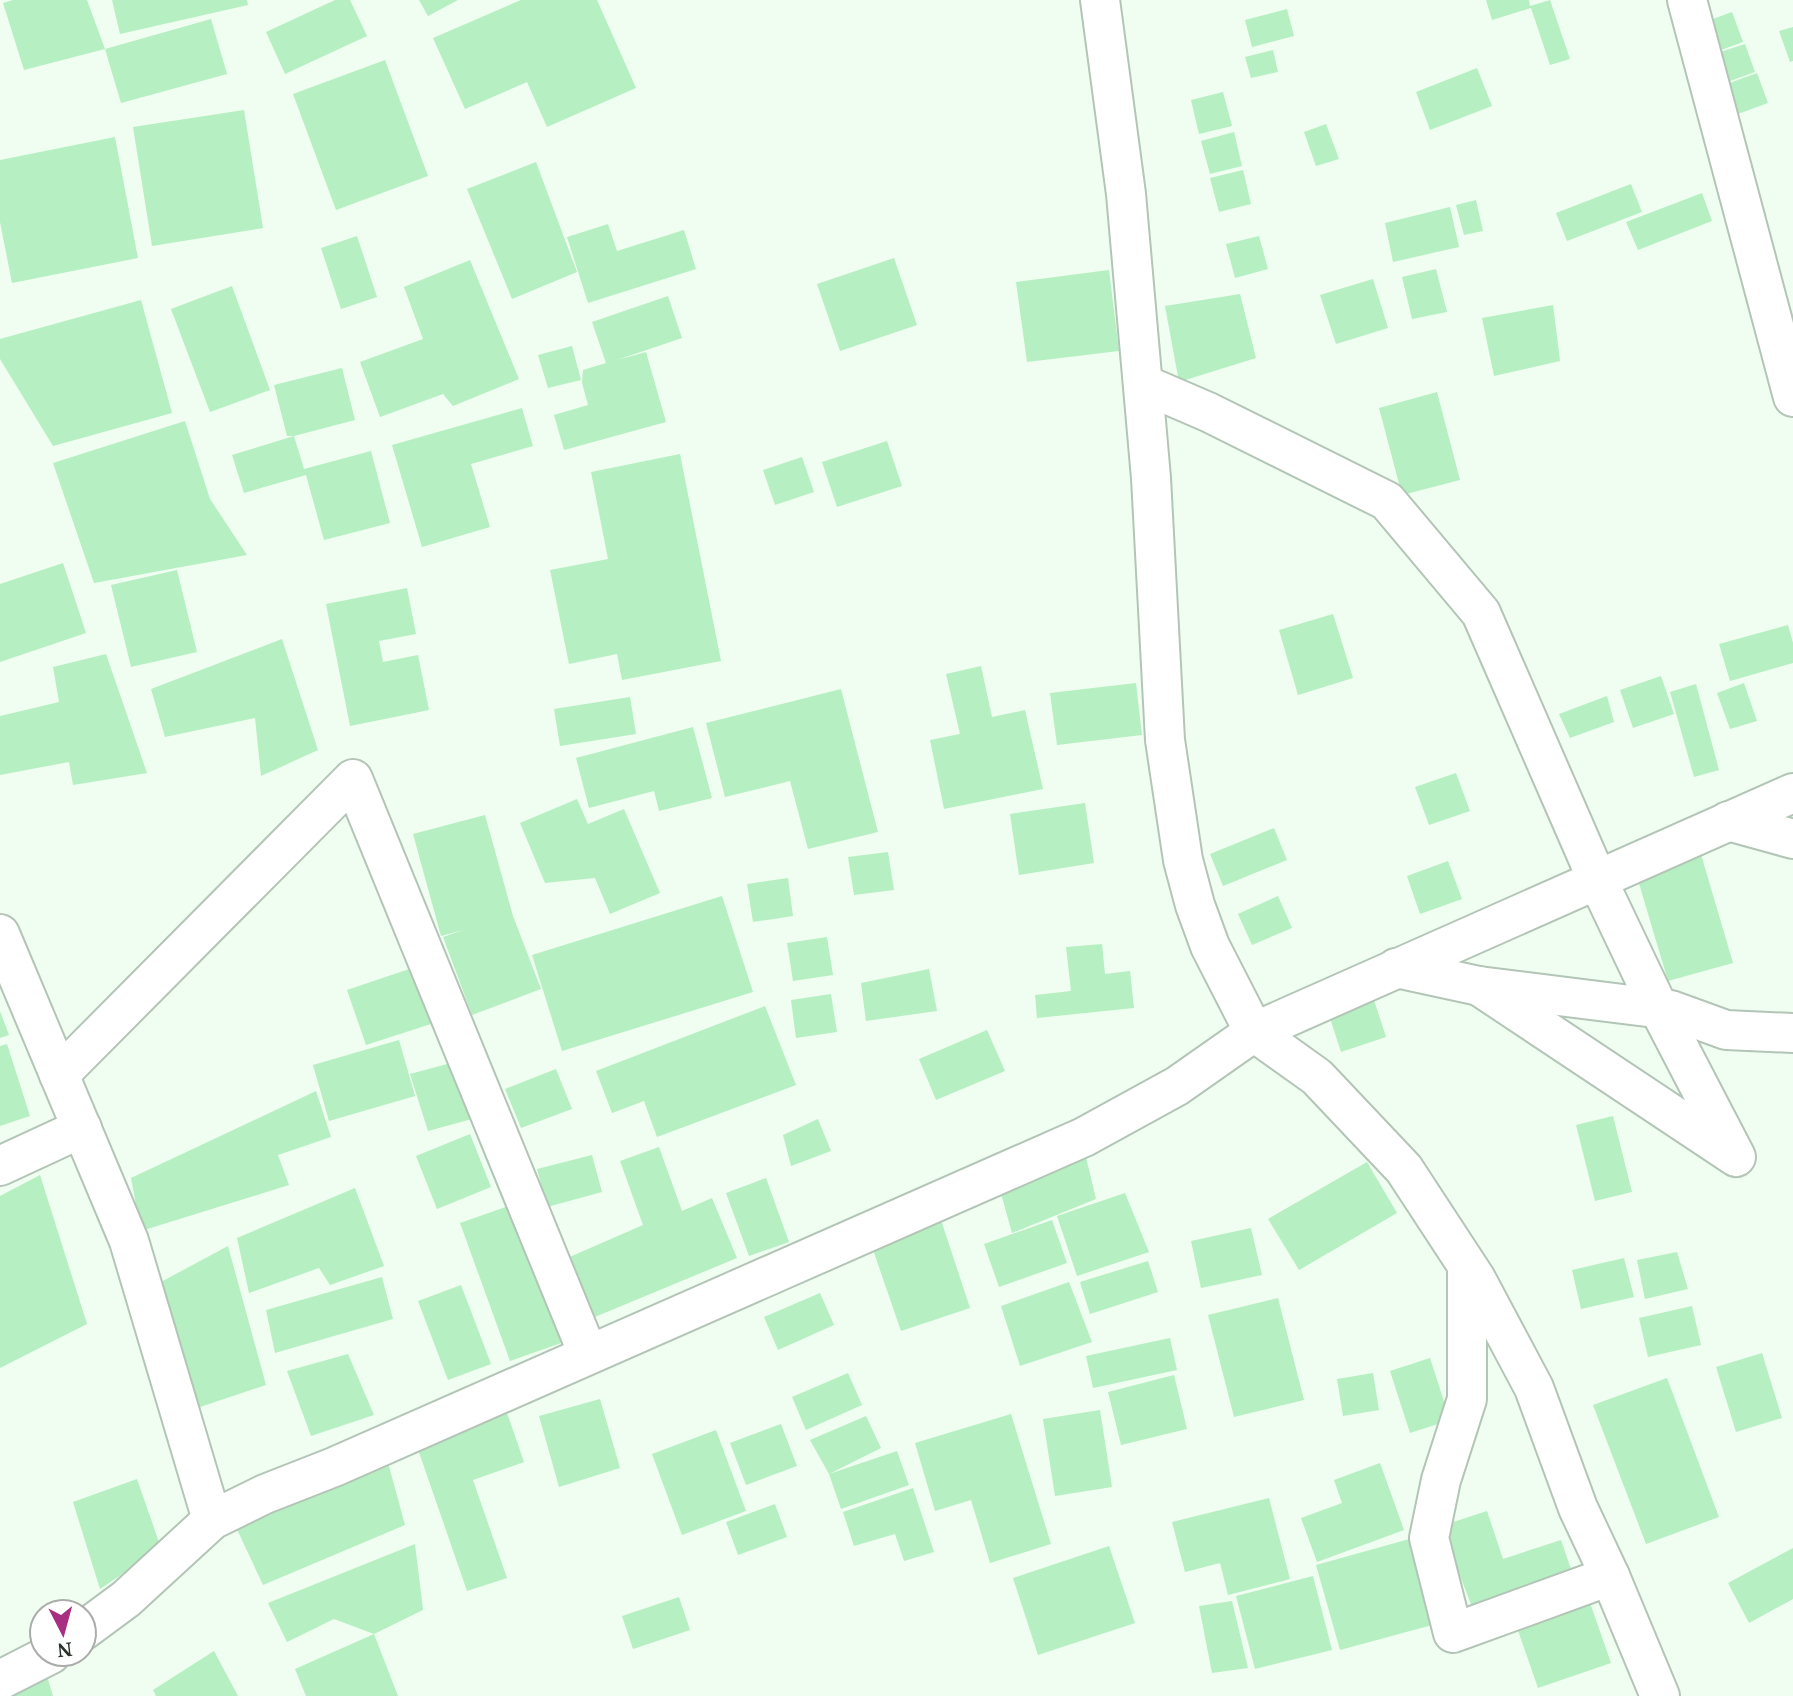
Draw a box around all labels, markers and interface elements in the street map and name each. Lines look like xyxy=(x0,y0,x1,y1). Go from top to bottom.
north arrow xyxy=(28,1598,98,1668)
text: N xyxy=(56,1636,74,1664)

